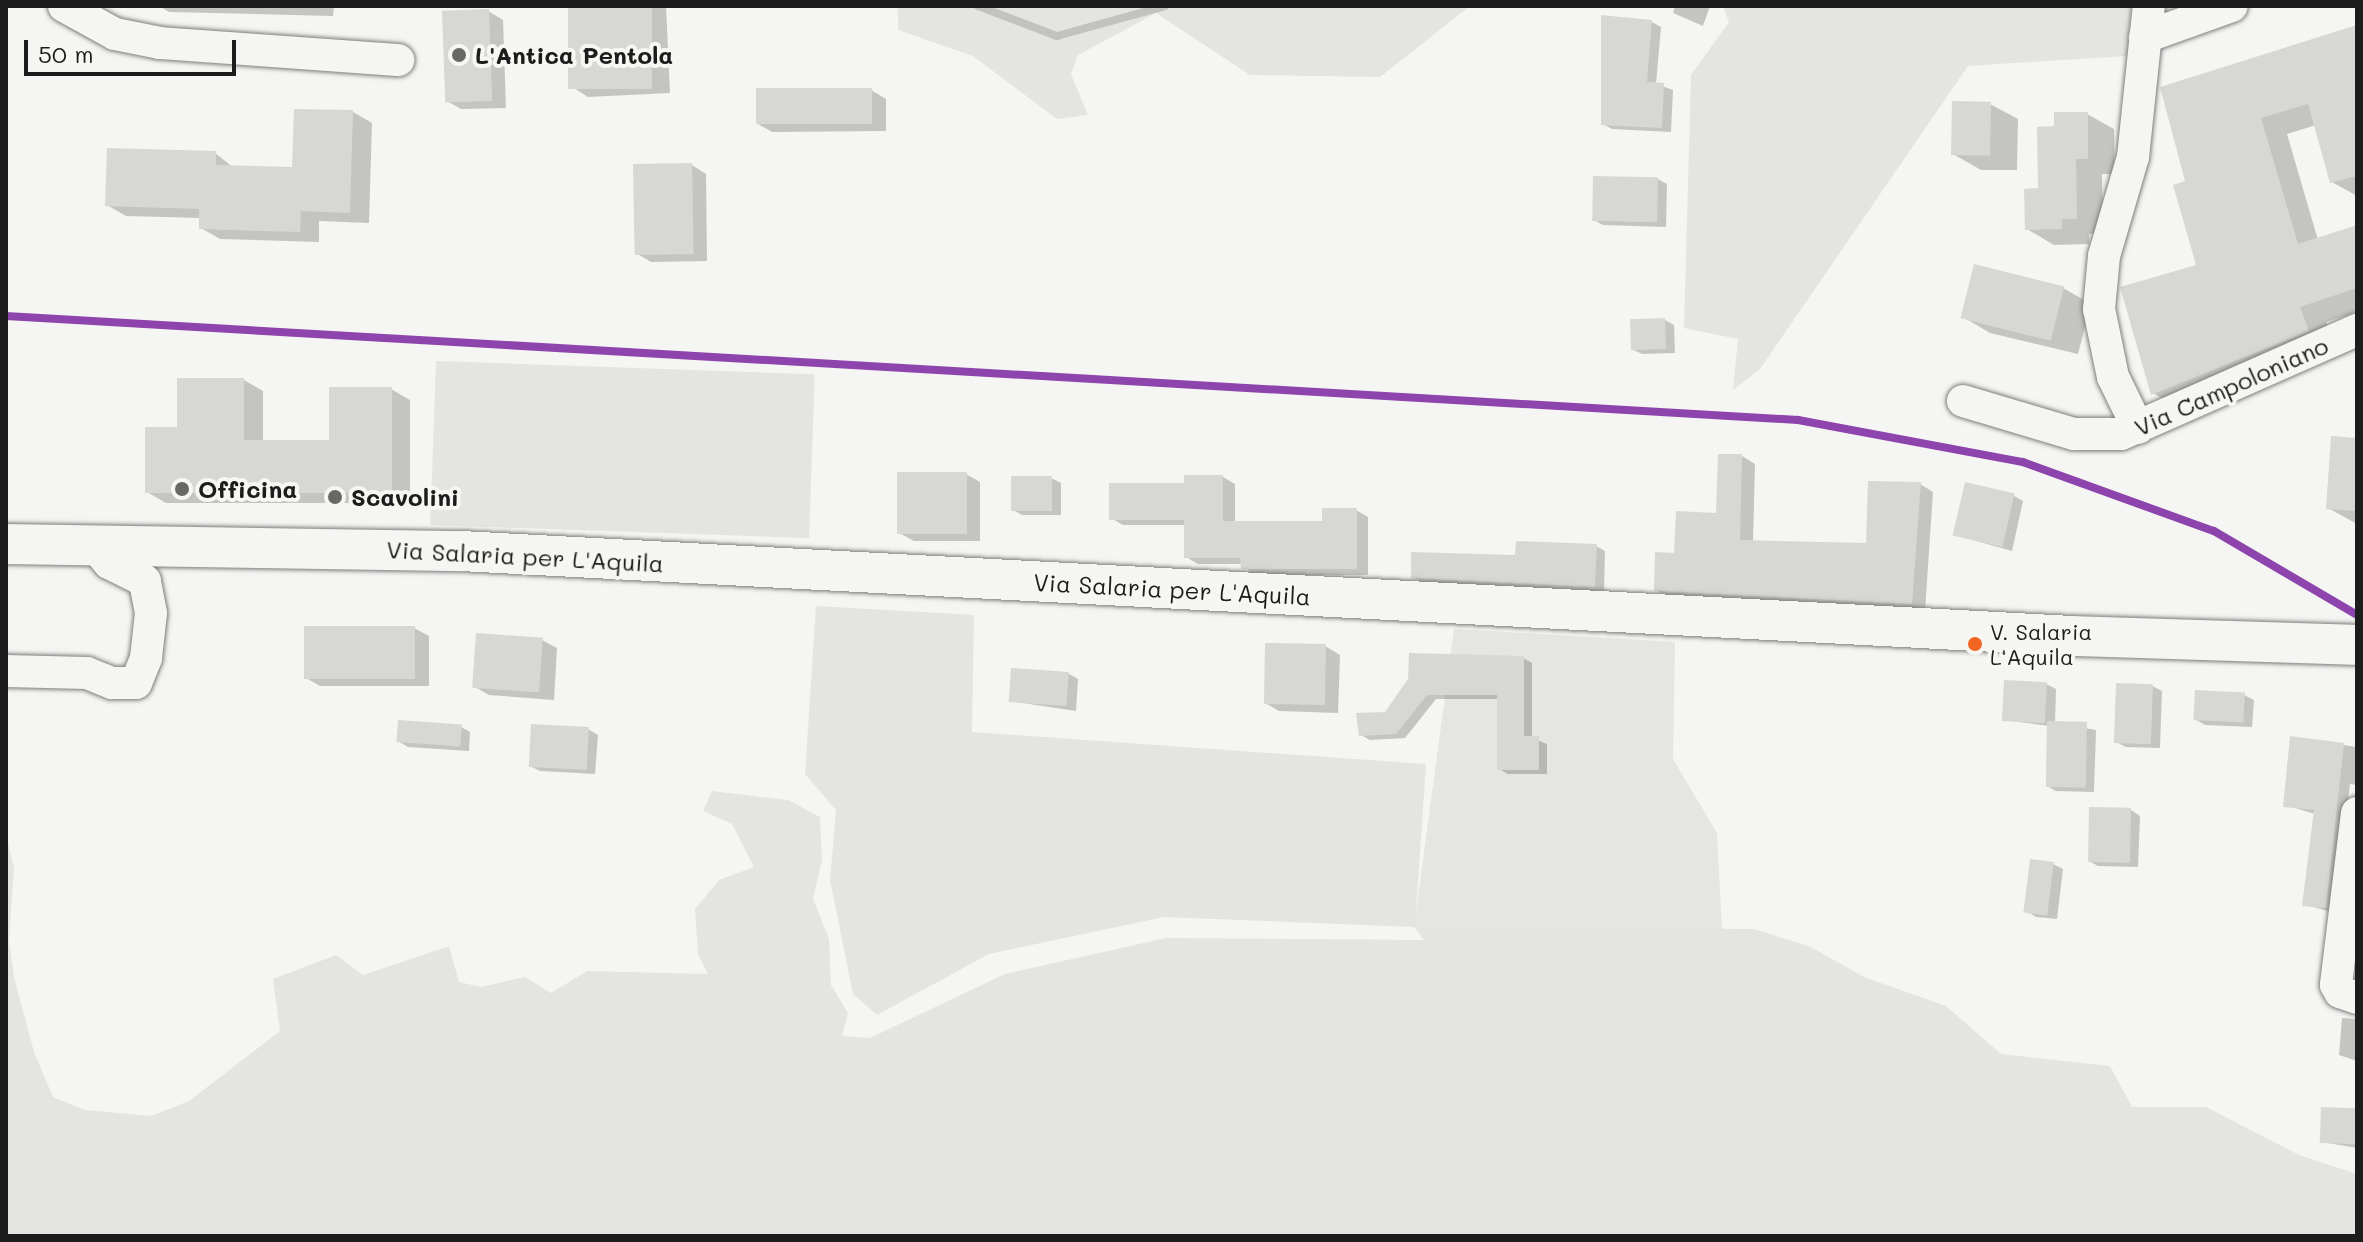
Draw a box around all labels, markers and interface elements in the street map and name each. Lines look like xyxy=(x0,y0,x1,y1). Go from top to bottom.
scale bar xyxy=(28,24,240,74)
text: 50 m xyxy=(38,38,94,69)
place label: L'Antica Pentola xyxy=(475,41,673,69)
marker: L'Antica Pentola xyxy=(450,46,468,64)
street label: Via Campoloniano xyxy=(2130,330,2332,442)
place label: Officina xyxy=(198,475,297,503)
marker: Officina xyxy=(173,480,191,498)
place label: Scavolini xyxy=(351,483,459,511)
marker: Scavolini xyxy=(326,488,344,506)
street label: Via Salaria per L'Aquila xyxy=(386,534,664,578)
street label: Via Salaria per L'Aquila xyxy=(1033,567,1311,611)
place label: V. Salaria L'Aquila xyxy=(1990,618,2092,670)
marker: V. Salaria L'Aquila xyxy=(1967,636,1983,652)

